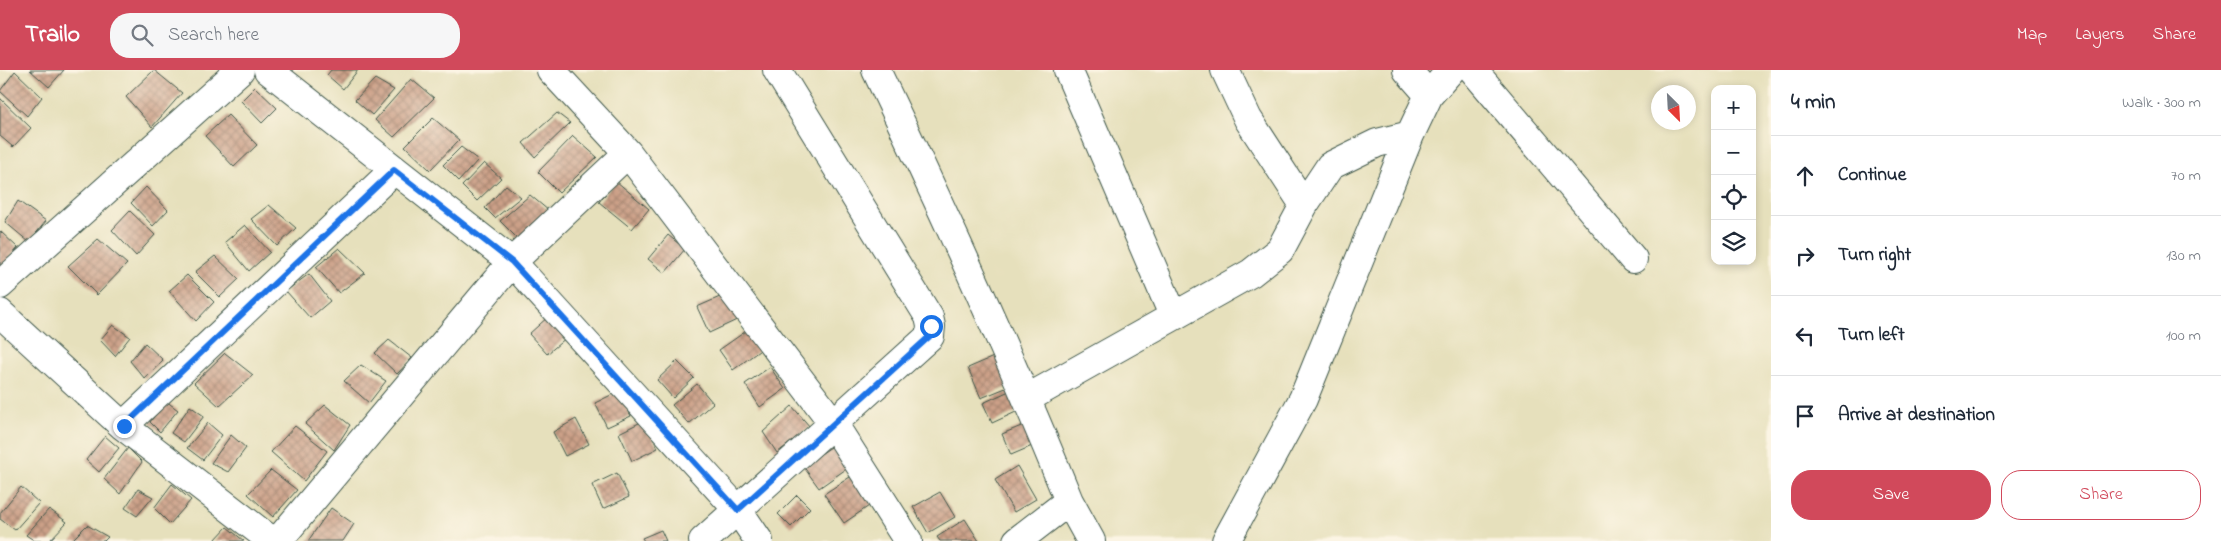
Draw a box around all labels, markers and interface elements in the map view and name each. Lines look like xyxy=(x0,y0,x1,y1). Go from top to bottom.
search box xyxy=(110,13,460,58)
text: Trailo xyxy=(25,18,80,53)
icon: search xyxy=(128,21,156,49)
text: Search here xyxy=(168,22,259,49)
text: Map xyxy=(2017,22,2047,48)
text: Layers xyxy=(2075,22,2125,48)
text: Share xyxy=(2153,22,2196,48)
north arrow xyxy=(1651,85,1696,130)
map controls xyxy=(1711,85,1756,265)
button: + xyxy=(1711,85,1756,130)
text: 4 min xyxy=(1791,88,1835,118)
text: Walk · 300 m xyxy=(2122,91,2201,115)
button: − xyxy=(1711,130,1756,175)
icon: ahead xyxy=(1791,162,1819,190)
text: Continue xyxy=(1838,162,1906,189)
text: 70 m xyxy=(2171,164,2201,188)
button: locate xyxy=(1711,175,1756,220)
button: layers xyxy=(1711,220,1756,265)
icon: right xyxy=(1791,242,1819,270)
text: Turn right xyxy=(1838,242,1911,269)
text: 130 m xyxy=(2166,244,2201,268)
route start xyxy=(920,315,943,338)
icon: left xyxy=(1791,322,1819,350)
text: Turn left xyxy=(1838,322,1905,349)
text: 100 m xyxy=(2166,324,2201,348)
icon: arrive xyxy=(1791,402,1819,430)
text: Arrive at destination xyxy=(1838,402,1995,429)
route end xyxy=(113,415,136,438)
button: Save xyxy=(1791,470,1991,520)
button: Share xyxy=(2001,470,2201,520)

